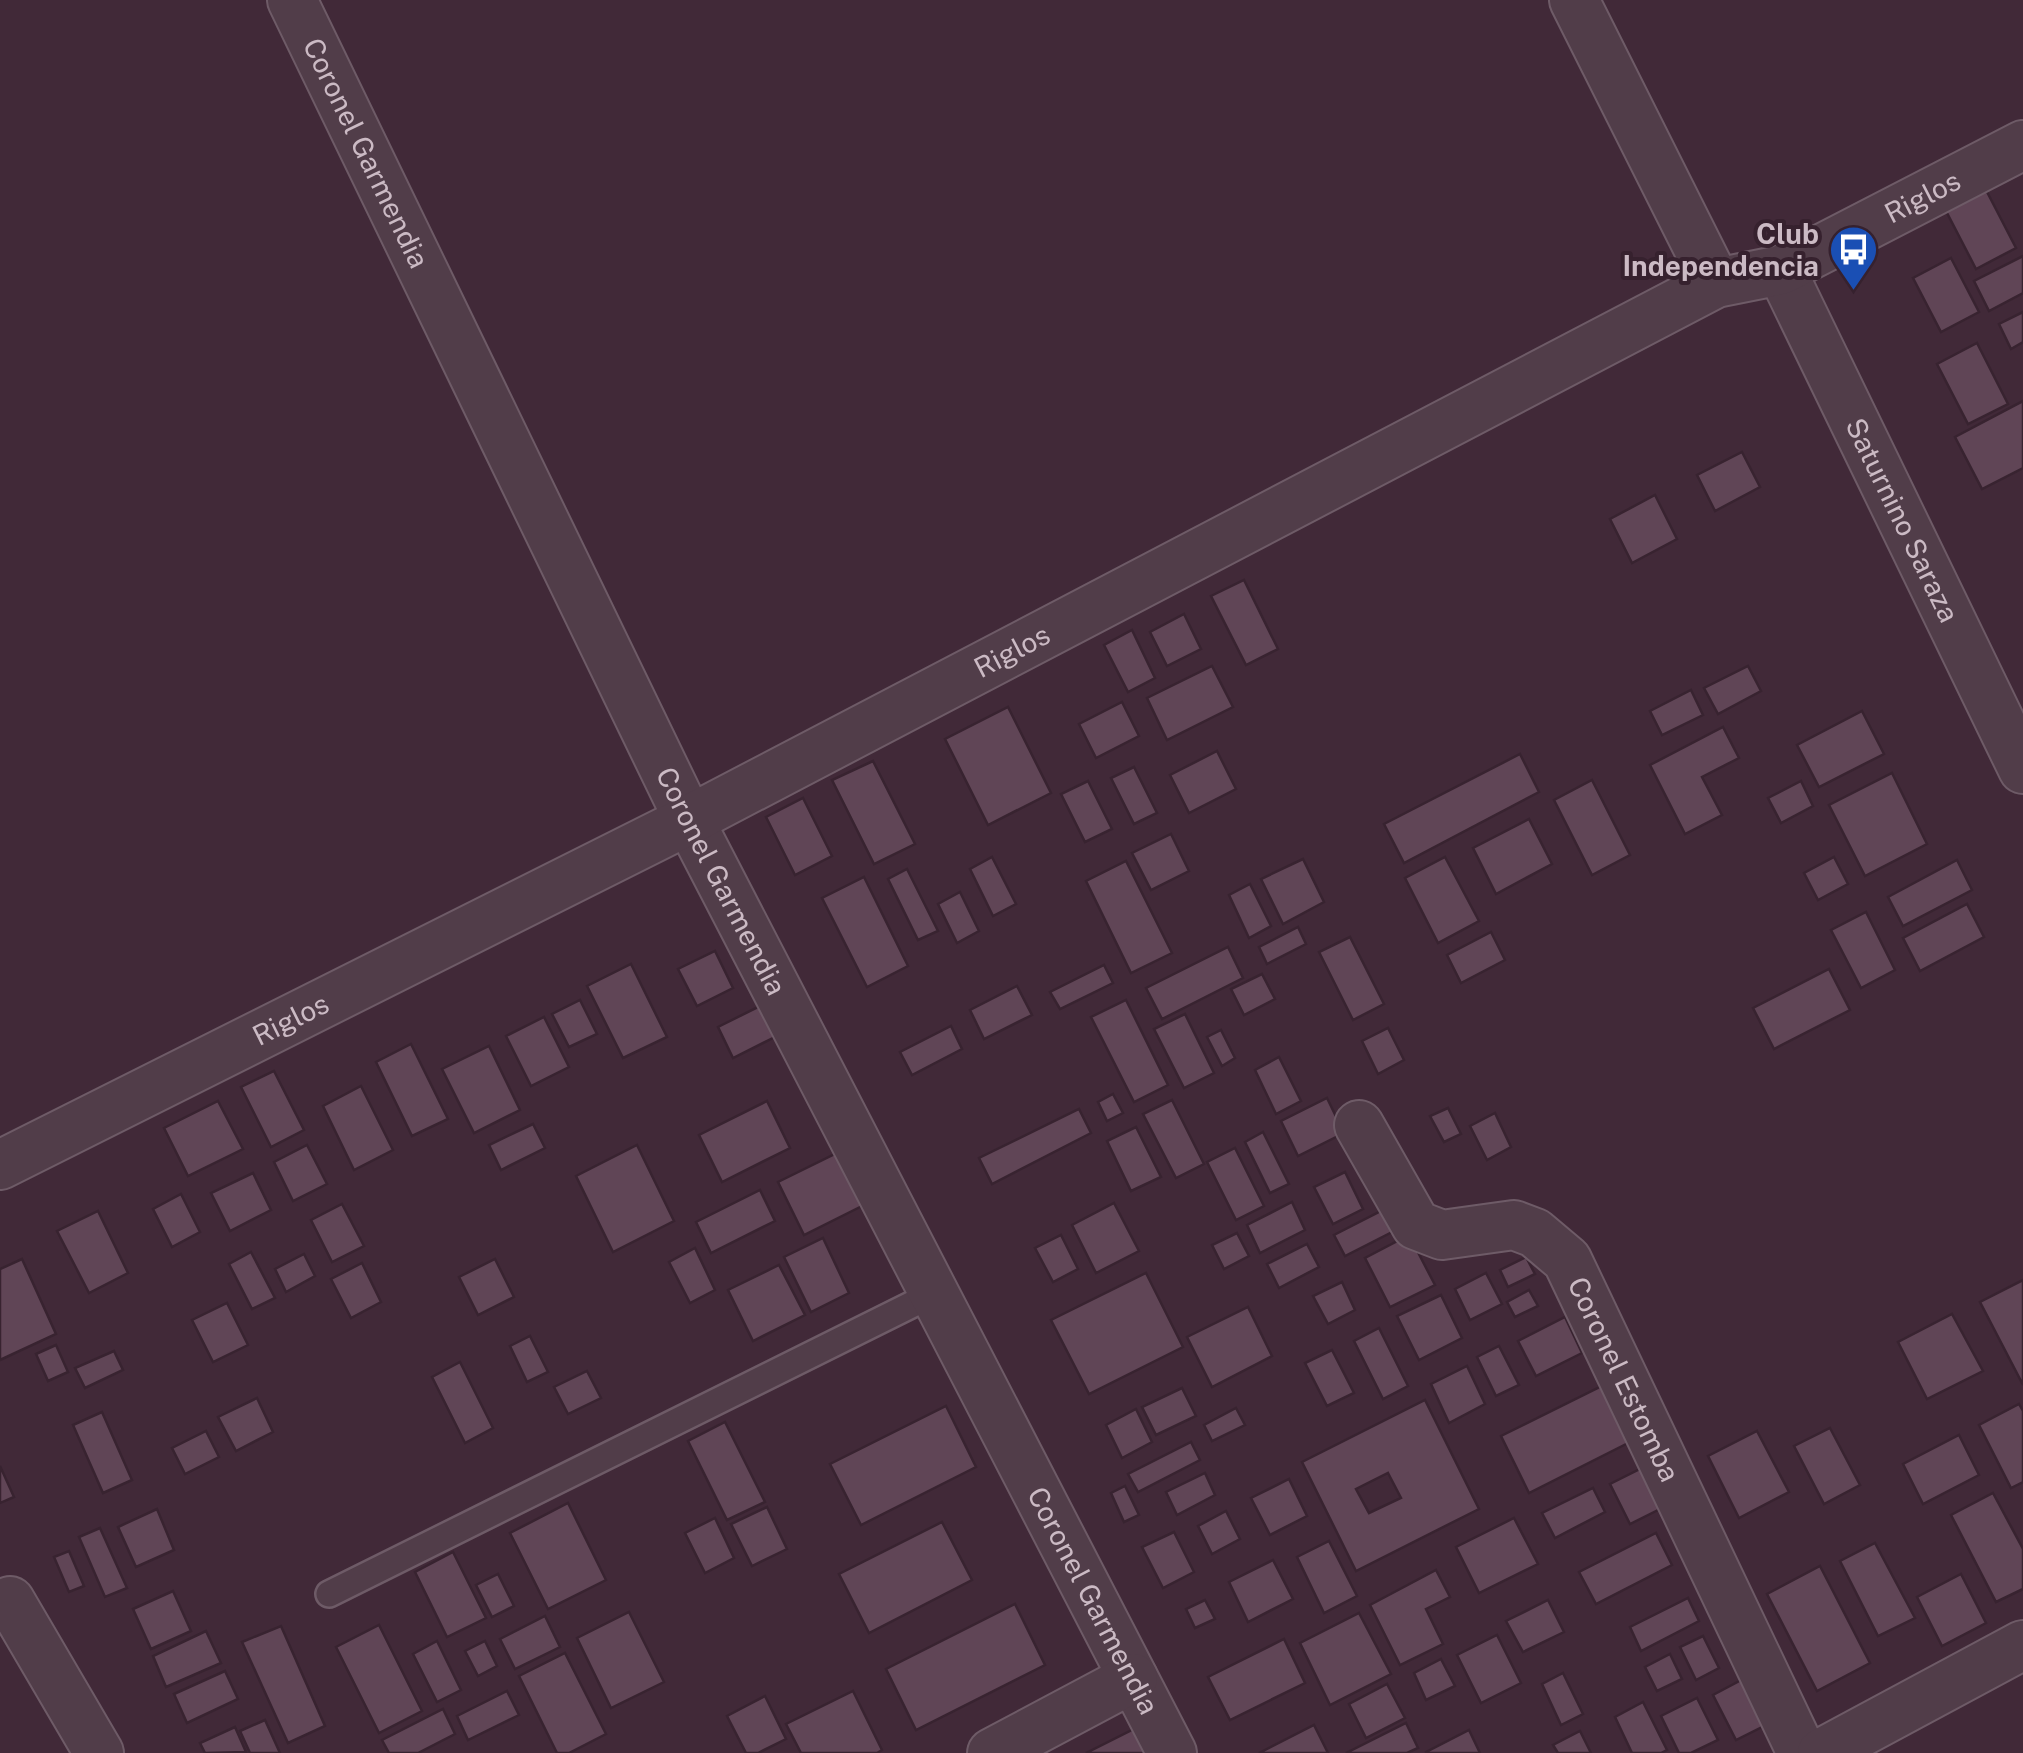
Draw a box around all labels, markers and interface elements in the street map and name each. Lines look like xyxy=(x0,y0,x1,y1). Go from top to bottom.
street label: Coronel Garmendia xyxy=(297,32,436,273)
street label: Riglos xyxy=(1879,163,1966,230)
place label: Club Independencia xyxy=(1623,217,1819,282)
bus stop icon: Club Independencia xyxy=(1828,224,1880,292)
street label: Saturnino Saraza xyxy=(1839,412,1966,627)
street label: Riglos xyxy=(968,617,1055,684)
street label: Coronel Garmendia xyxy=(650,761,794,1000)
street label: Riglos xyxy=(247,986,334,1052)
street label: Coronel Estomba xyxy=(1561,1271,1687,1487)
street label: Coronel Garmendia xyxy=(1021,1481,1166,1720)

